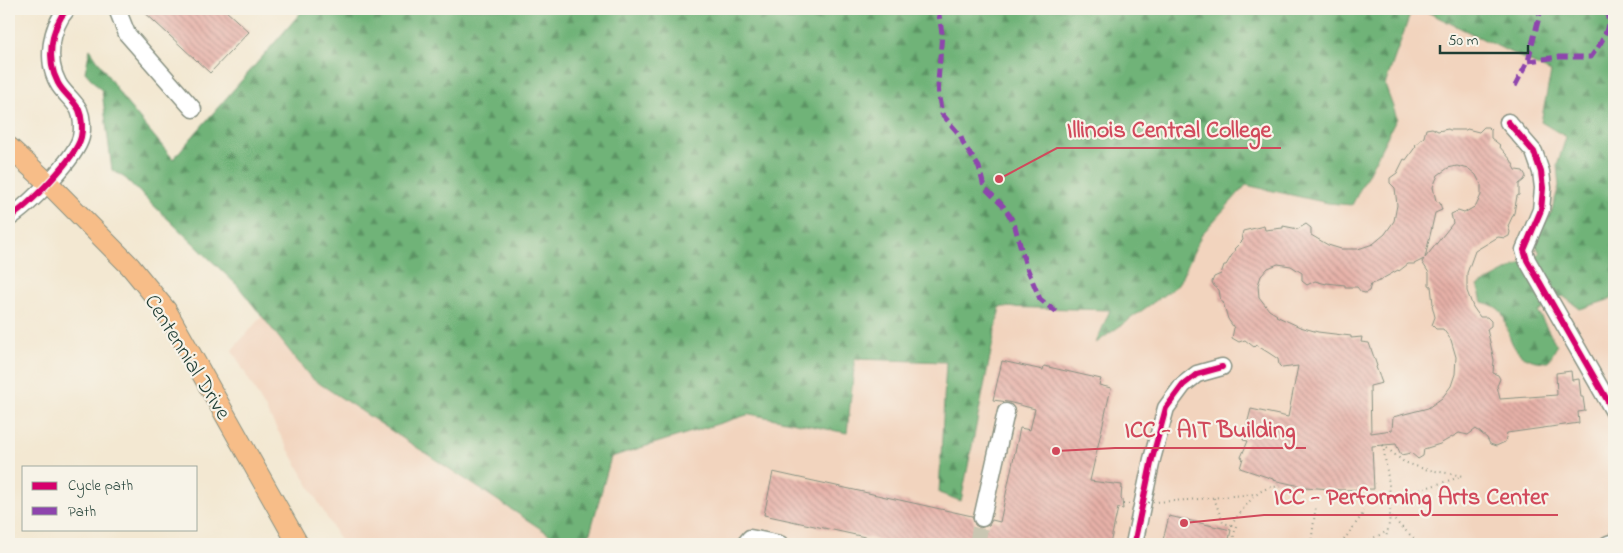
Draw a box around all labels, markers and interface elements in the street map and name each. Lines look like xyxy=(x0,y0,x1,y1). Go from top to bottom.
scale bar xyxy=(1440,22,1528,54)
text: 50 m xyxy=(1448,30,1479,52)
callout: Illinois Central College xyxy=(1057,109,1281,148)
text: Illinois Central College xyxy=(1067,114,1272,150)
street label: Centennial Drive xyxy=(135,289,238,427)
callout: ICC - AIT Building xyxy=(1115,409,1306,448)
text: ICC - AIT Building xyxy=(1124,414,1296,450)
legend xyxy=(22,466,198,530)
text: Cycle path xyxy=(68,475,133,498)
callout: ICC - Performing Arts Center xyxy=(1264,476,1558,515)
text: ICC - Performing Arts Center xyxy=(1274,481,1549,517)
text: Path xyxy=(68,501,96,523)

